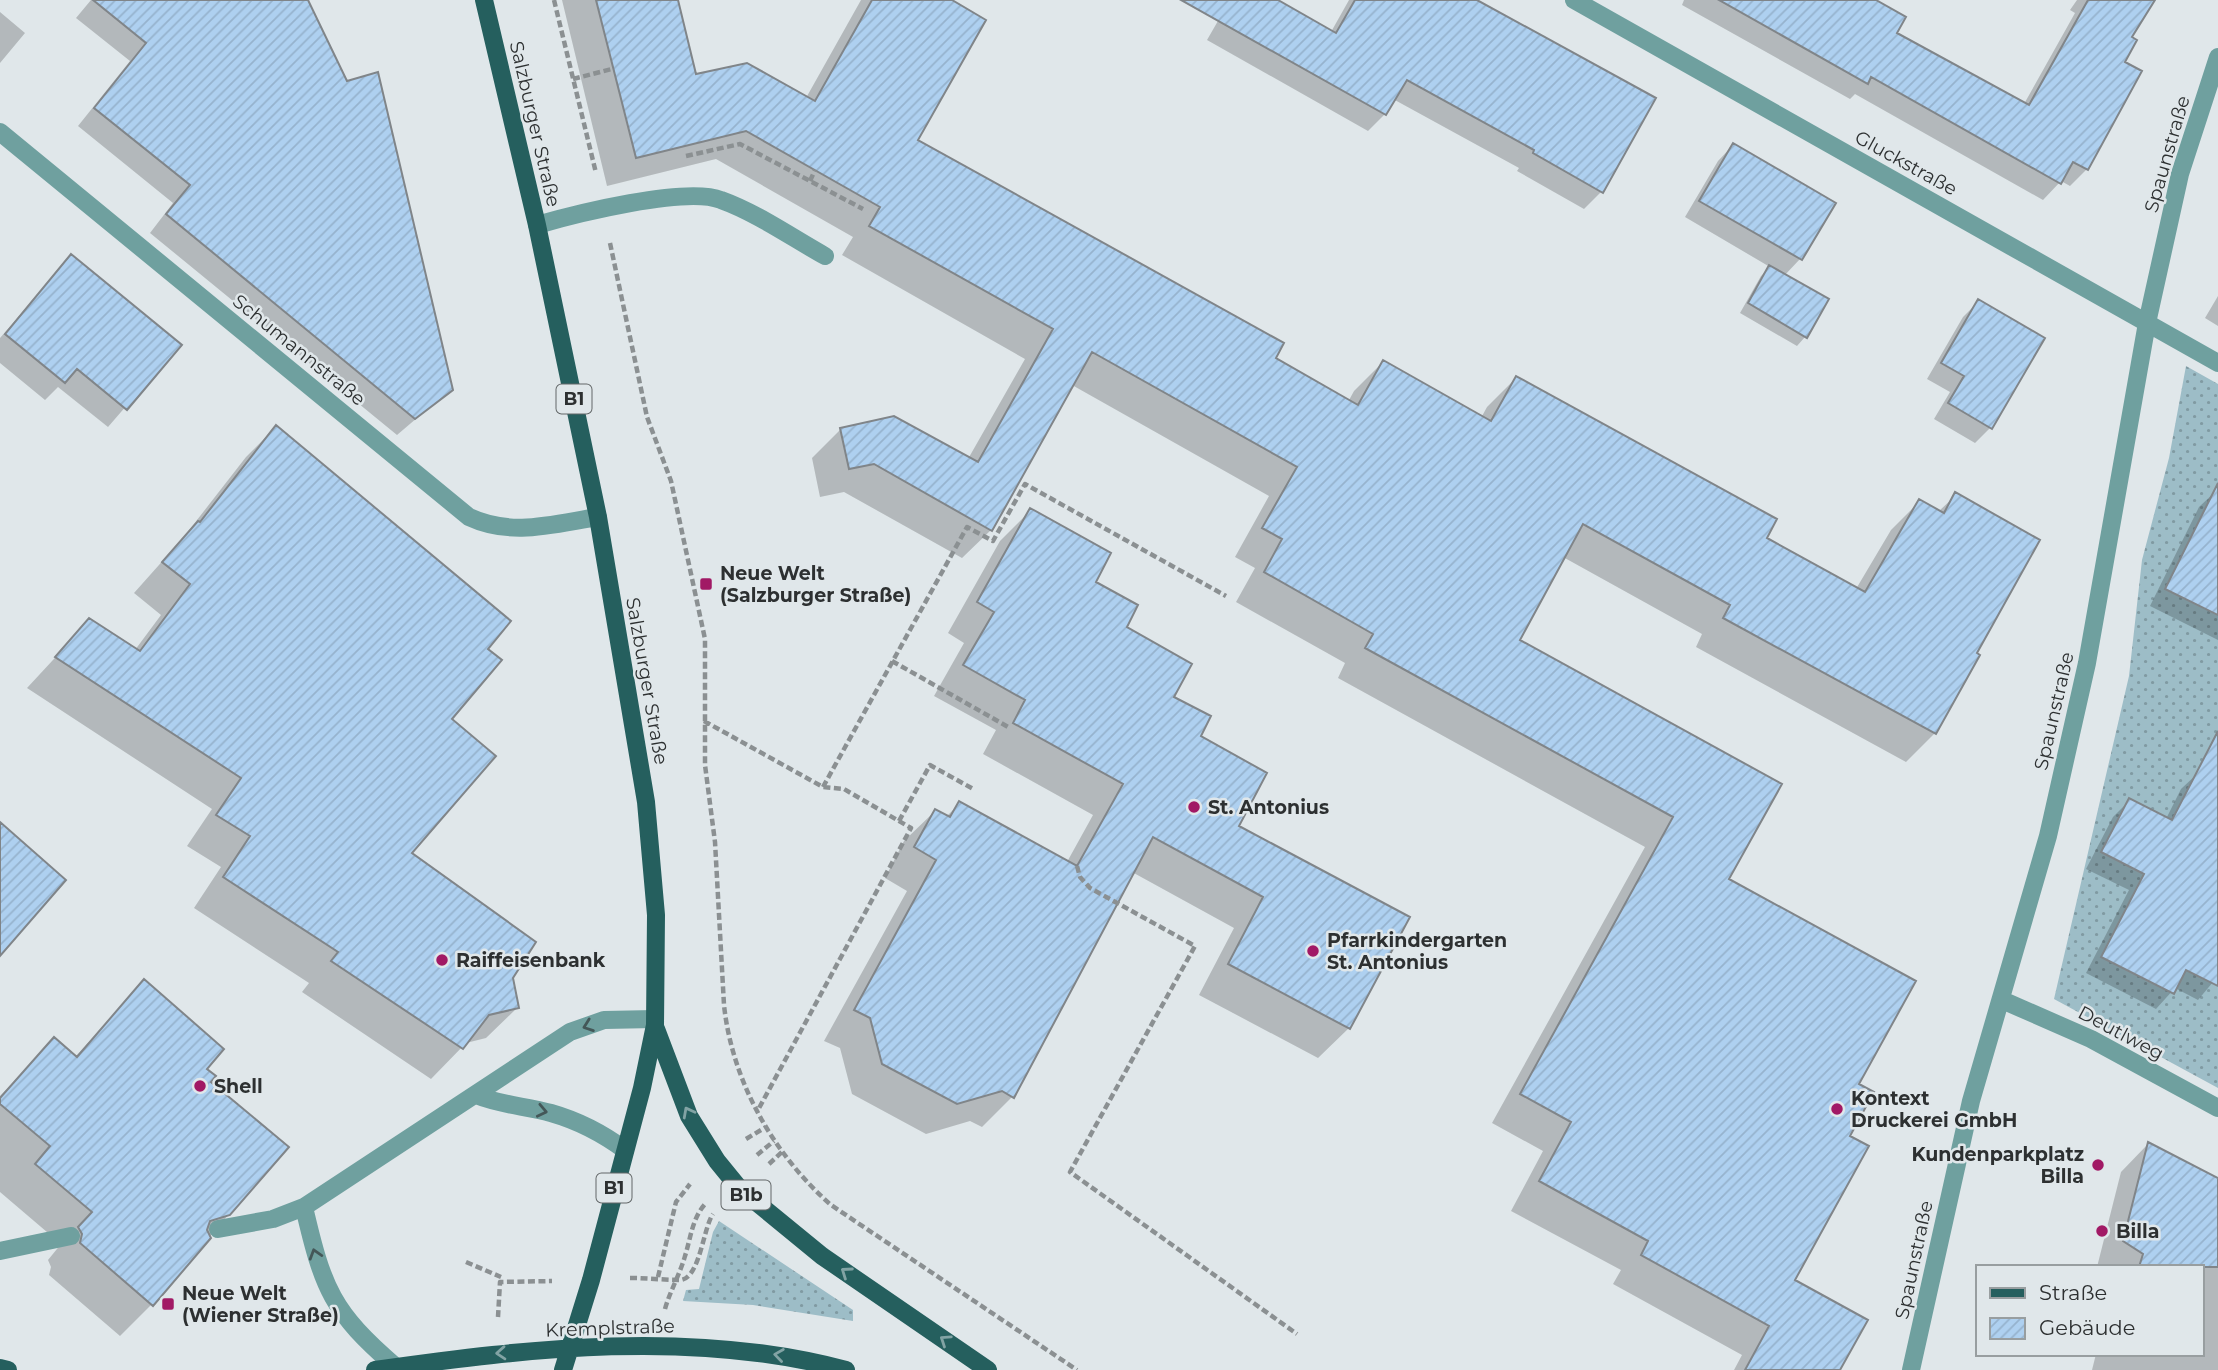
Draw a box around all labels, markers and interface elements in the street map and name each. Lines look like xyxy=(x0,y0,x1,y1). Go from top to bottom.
street label: Salzburger Straße xyxy=(505,39,565,209)
street label: Spaunstraße xyxy=(2139,93,2195,215)
street label: Gluckstraße xyxy=(1851,125,1961,201)
street label: Schumannstraße xyxy=(228,289,370,411)
road number: B1 xyxy=(556,384,592,414)
place label: Neue Welt (Salzburger Straße) xyxy=(720,562,911,607)
marker: Neue Welt (Salzburger Straße) xyxy=(698,576,714,592)
street label: Salzburger Straße xyxy=(621,596,673,766)
street label: Spaunstraße xyxy=(2029,650,2079,772)
place label: St. Antonius xyxy=(1208,796,1329,819)
marker: St. Antonius xyxy=(1186,799,1202,815)
place label: Pfarrkindergarten St. Antonius xyxy=(1327,929,1507,974)
marker: Pfarrkindergarten St. Antonius xyxy=(1305,943,1321,959)
place label: Raiffeisenbank xyxy=(456,949,606,972)
marker: Raiffeisenbank xyxy=(434,952,450,968)
street label: Deutlweg xyxy=(2074,1001,2168,1065)
one-way arrow xyxy=(583,1017,595,1031)
place label: Shell xyxy=(214,1075,263,1098)
marker: Shell xyxy=(192,1078,208,1094)
place label: Kontext Druckerei GmbH xyxy=(1851,1087,2017,1132)
marker: Kontext Druckerei GmbH xyxy=(1829,1101,1845,1117)
one-way arrow xyxy=(536,1103,548,1118)
one-way arrow xyxy=(682,1107,696,1119)
place label: Kundenparkplatz Billa xyxy=(1911,1143,2084,1188)
marker: Kundenparkplatz Billa xyxy=(2090,1157,2106,1173)
road number: B1 xyxy=(596,1174,632,1203)
road number: B1b xyxy=(722,1180,770,1210)
street label: Spaunstraße xyxy=(1890,1199,1938,1321)
place label: Billa xyxy=(2116,1220,2159,1243)
marker: Billa xyxy=(2094,1223,2110,1239)
one-way arrow xyxy=(309,1249,324,1261)
legend xyxy=(1976,1265,2204,1356)
one-way arrow xyxy=(841,1268,854,1280)
text: Straße xyxy=(2039,1280,2107,1305)
place label: Neue Welt (Wiener Straße) xyxy=(182,1282,339,1327)
marker: Neue Welt (Wiener Straße) xyxy=(160,1296,176,1312)
street label: Kremplstraße xyxy=(545,1314,675,1342)
text: Gebäude xyxy=(2039,1315,2136,1340)
one-way arrow xyxy=(940,1336,953,1348)
one-way arrow xyxy=(495,1345,506,1360)
one-way arrow xyxy=(773,1348,785,1363)

